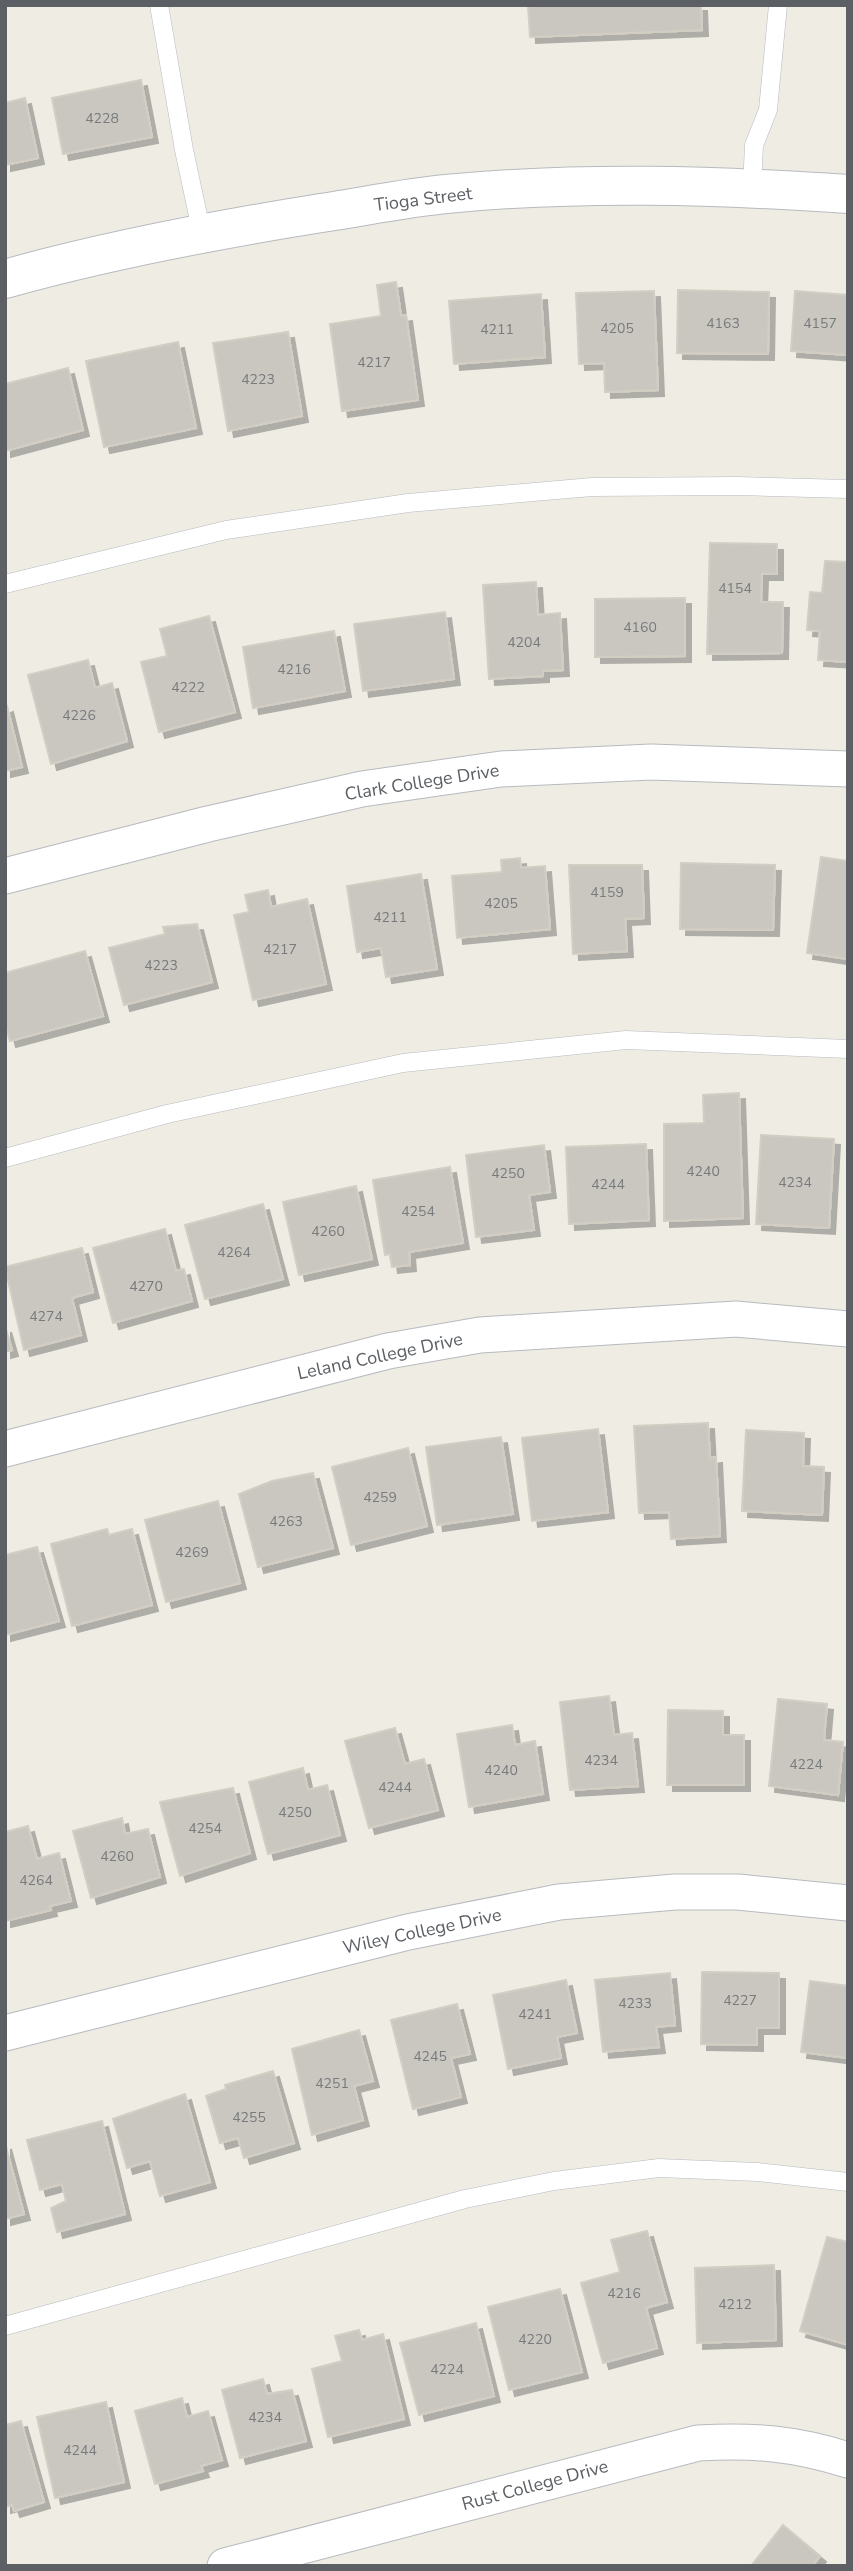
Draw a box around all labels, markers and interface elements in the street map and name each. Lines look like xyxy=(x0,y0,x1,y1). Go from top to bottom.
house number: 4228 xyxy=(85,109,119,128)
street label: Tioga Street xyxy=(372,181,474,217)
house number: 4163 xyxy=(706,314,740,333)
house number: 4157 xyxy=(803,314,837,333)
house number: 4205 xyxy=(600,319,634,338)
house number: 4211 xyxy=(480,320,514,339)
house number: 4217 xyxy=(357,353,391,372)
house number: 4223 xyxy=(241,370,275,389)
house number: 4154 xyxy=(718,579,752,598)
house number: 4160 xyxy=(623,618,657,637)
house number: 4204 xyxy=(507,633,541,652)
house number: 4216 xyxy=(277,660,311,679)
house number: 4222 xyxy=(171,678,205,697)
house number: 4226 xyxy=(62,706,96,725)
street label: Clark College Drive xyxy=(343,758,501,806)
house number: 4159 xyxy=(590,883,624,902)
house number: 4205 xyxy=(484,894,518,913)
house number: 4211 xyxy=(373,908,407,927)
house number: 4217 xyxy=(263,940,297,959)
house number: 4223 xyxy=(144,956,178,975)
house number: 4240 xyxy=(686,1162,720,1181)
house number: 4250 xyxy=(491,1164,525,1183)
house number: 4234 xyxy=(778,1173,812,1192)
house number: 4244 xyxy=(591,1175,625,1194)
house number: 4254 xyxy=(401,1202,435,1221)
house number: 4260 xyxy=(311,1222,345,1241)
house number: 4264 xyxy=(217,1243,251,1262)
house number: 4270 xyxy=(129,1277,163,1296)
house number: 4274 xyxy=(29,1307,63,1326)
street label: Leland College Drive xyxy=(295,1327,465,1385)
house number: 4259 xyxy=(363,1488,397,1507)
house number: 4263 xyxy=(269,1512,303,1531)
house number: 4269 xyxy=(175,1543,209,1562)
house number: 4234 xyxy=(584,1751,618,1770)
house number: 4224 xyxy=(789,1755,823,1774)
house number: 4240 xyxy=(484,1761,518,1780)
house number: 4244 xyxy=(378,1778,412,1797)
house number: 4250 xyxy=(278,1803,312,1822)
house number: 4254 xyxy=(188,1819,222,1838)
house number: 4260 xyxy=(100,1847,134,1866)
house number: 4264 xyxy=(19,1871,53,1890)
street label: Wiley College Drive xyxy=(340,1902,504,1960)
house number: 4227 xyxy=(723,1991,757,2010)
house number: 4233 xyxy=(618,1994,652,2013)
house number: 4241 xyxy=(518,2005,552,2024)
house number: 4245 xyxy=(413,2047,447,2066)
house number: 4251 xyxy=(315,2074,349,2093)
house number: 4255 xyxy=(232,2108,266,2127)
house number: 4216 xyxy=(607,2284,641,2303)
house number: 4212 xyxy=(718,2295,752,2314)
house number: 4220 xyxy=(518,2330,552,2349)
house number: 4224 xyxy=(430,2360,464,2379)
house number: 4234 xyxy=(248,2408,282,2427)
house number: 4244 xyxy=(63,2441,97,2460)
street label: Rust College Drive xyxy=(459,2454,611,2516)

